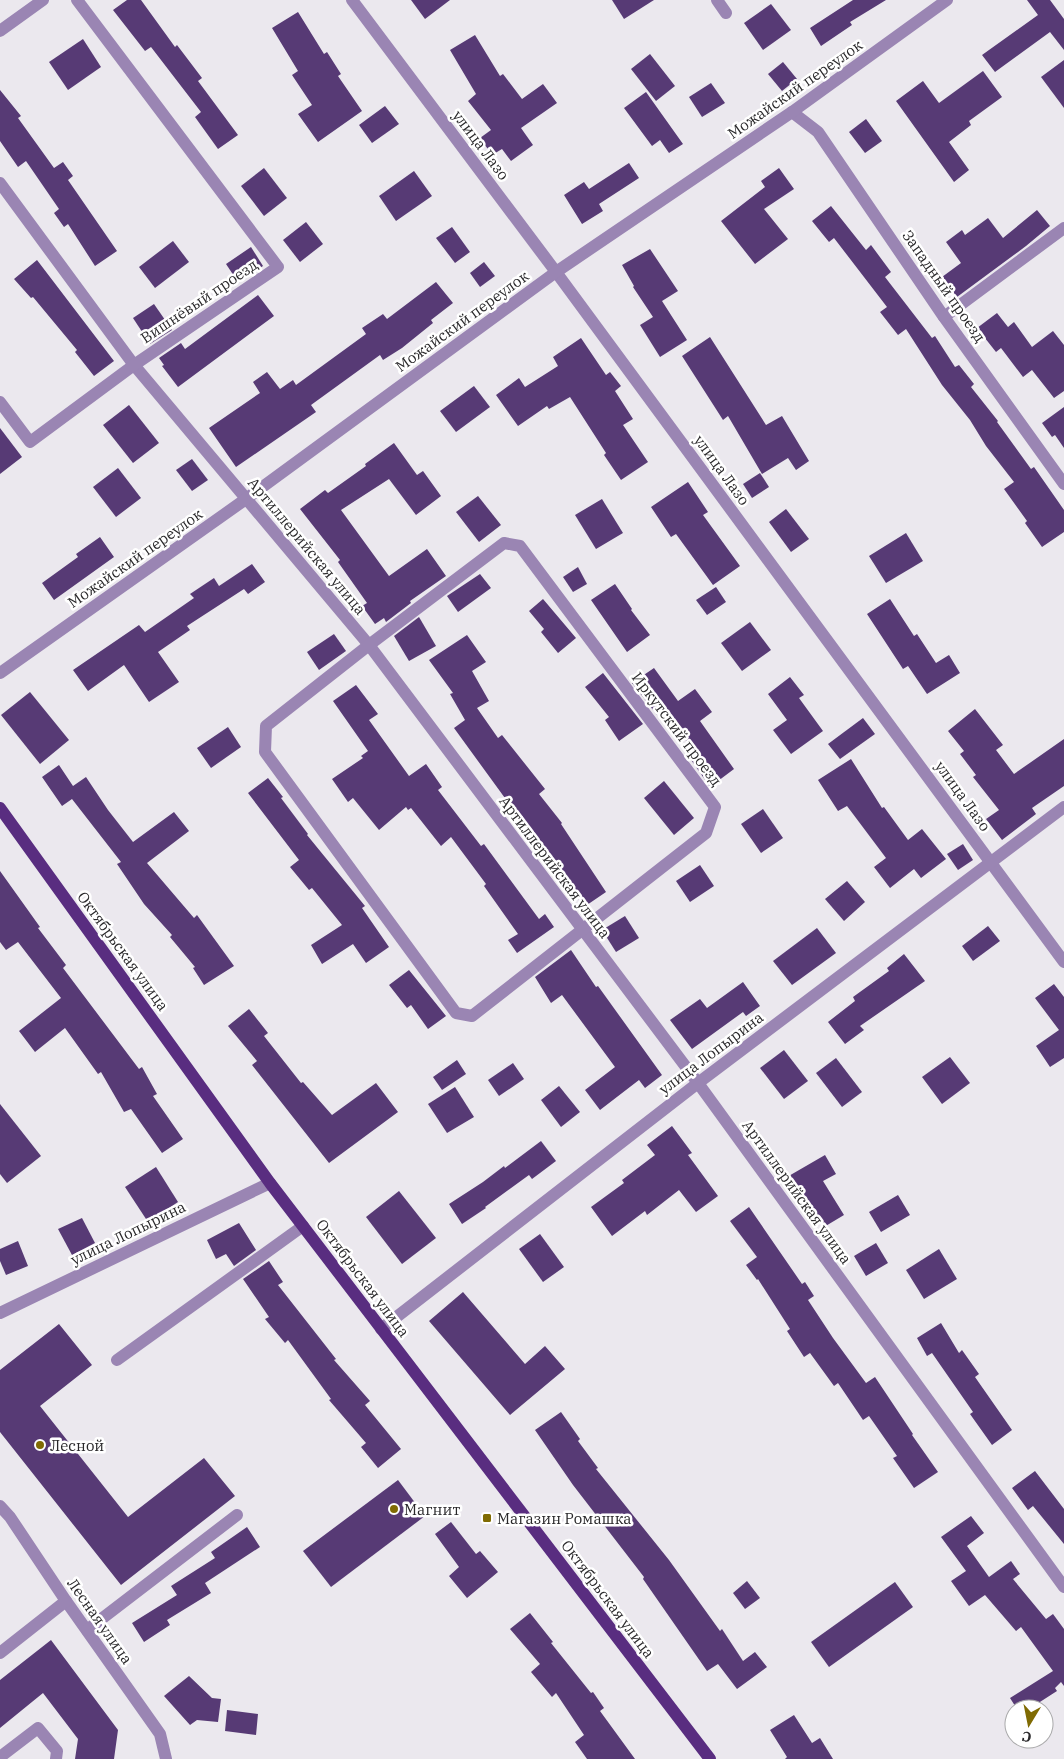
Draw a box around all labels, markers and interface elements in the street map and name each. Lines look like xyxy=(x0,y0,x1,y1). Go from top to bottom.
street label: Можайский переулок xyxy=(724,35,866,143)
street label: улица Лазо xyxy=(449,106,513,184)
street label: Западный проезд xyxy=(898,226,990,346)
street label: Вишнёвый проезд xyxy=(137,255,261,347)
street label: Можайский переулок xyxy=(392,266,533,376)
street label: улица Лазо xyxy=(690,431,754,509)
street label: Артиллерийская улица xyxy=(244,473,370,619)
street label: Можайский переулок xyxy=(64,504,206,612)
street label: Иркутский проезд xyxy=(628,668,726,790)
street label: улица Лазо xyxy=(931,757,995,835)
street label: Артиллерийская улица xyxy=(495,792,615,942)
street label: Октябрьская улица xyxy=(73,888,173,1014)
street label: улица Лопырина xyxy=(655,1008,767,1098)
street label: Артиллерийская улица xyxy=(738,1116,856,1268)
street label: улица Лопырина xyxy=(67,1197,189,1269)
street label: Октябрьская улица xyxy=(312,1215,414,1341)
place label: Лесной xyxy=(50,1436,104,1455)
marker: Лесной xyxy=(34,1439,46,1451)
place label: Магнит xyxy=(404,1500,460,1519)
marker: Магнит xyxy=(388,1503,400,1515)
place label: Магазин Ромашка xyxy=(497,1509,632,1528)
marker: Магазин Ромашка xyxy=(481,1512,493,1524)
street label: Октябрьская улица xyxy=(557,1536,659,1662)
street label: Лесная улица xyxy=(63,1574,137,1668)
north arrow xyxy=(1004,1699,1054,1749)
text: С xyxy=(1021,1727,1033,1746)

